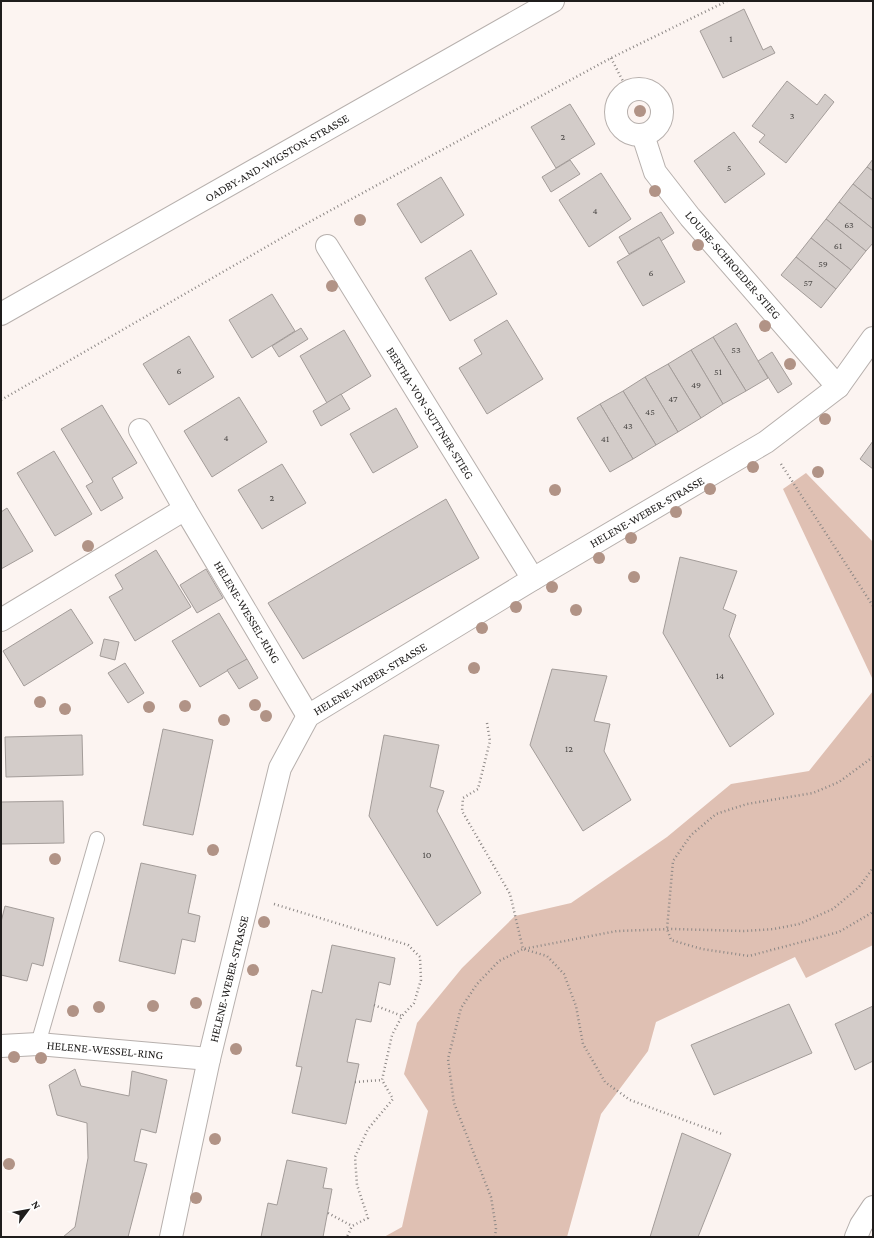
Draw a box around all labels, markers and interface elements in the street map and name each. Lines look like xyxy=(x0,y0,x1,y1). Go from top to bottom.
house number: 1 xyxy=(729,33,733,44)
house number: 3 xyxy=(790,110,795,121)
street label: OADBY-AND-WIGSTON-STRASSE xyxy=(203,111,352,205)
house number: 2 xyxy=(561,131,566,142)
house number: 5 xyxy=(727,162,732,173)
house number: 4 xyxy=(592,205,598,216)
street label: LOUISE-SCHROEDER-STIEG xyxy=(682,208,784,322)
house number: 63 xyxy=(844,219,854,230)
house number: 61 xyxy=(834,240,842,251)
house number: 59 xyxy=(818,258,828,269)
house number: 6 xyxy=(648,267,654,278)
house number: 57 xyxy=(803,277,813,288)
street label: BERTHA-VON-SUTTNER-STIEG xyxy=(383,344,477,482)
house number: 53 xyxy=(731,344,741,355)
house number: 6 xyxy=(176,365,182,376)
house number: 51 xyxy=(714,366,722,377)
house number: 49 xyxy=(691,379,701,390)
house number: 47 xyxy=(668,393,678,404)
house number: 45 xyxy=(645,406,655,417)
house number: 43 xyxy=(623,420,633,431)
house number: 4 xyxy=(223,432,229,443)
house number: 41 xyxy=(601,433,609,444)
street label: HELENE-WEBER-STRASSE xyxy=(587,473,707,551)
house number: 2 xyxy=(270,492,275,503)
street label: HELENE-WESSEL-RING xyxy=(211,558,283,666)
street label: HELENE-WEBER-STRASSE xyxy=(311,639,430,718)
house number: 14 xyxy=(716,670,724,681)
house number: 12 xyxy=(565,743,573,754)
house number: 10 xyxy=(423,849,432,860)
street label: HELENE-WEBER-STRASSE xyxy=(207,914,252,1044)
street label: HELENE-WESSEL-RING xyxy=(46,1038,164,1062)
north arrow xyxy=(8,1190,48,1230)
text: N xyxy=(29,1198,44,1211)

